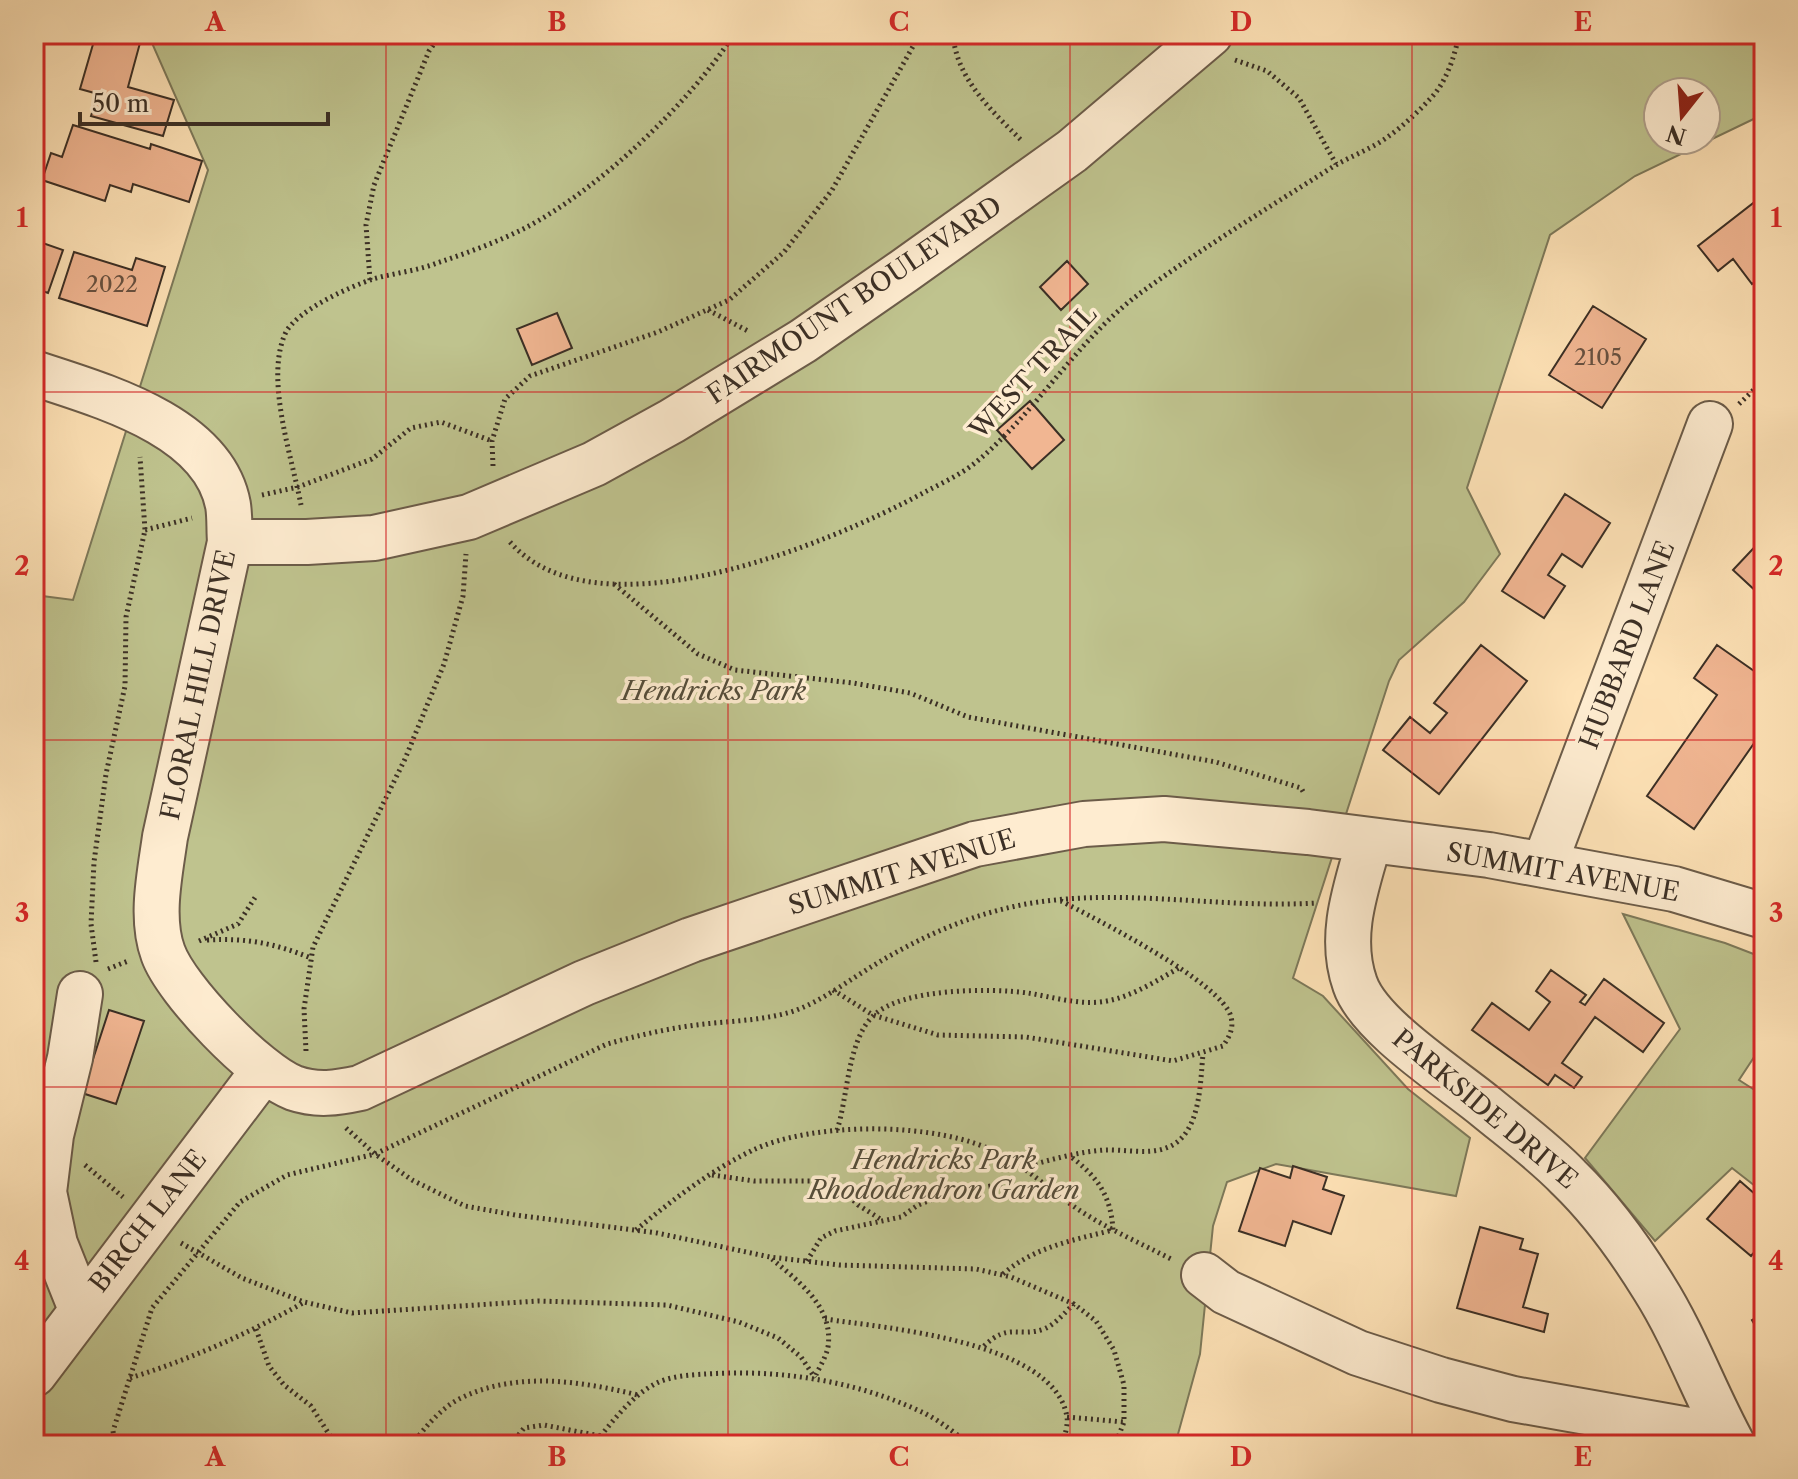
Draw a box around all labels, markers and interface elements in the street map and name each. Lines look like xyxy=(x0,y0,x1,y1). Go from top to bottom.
text: A xyxy=(204,6,226,38)
text: B xyxy=(547,6,567,38)
text: C xyxy=(889,6,909,38)
text: D xyxy=(1230,6,1252,38)
text: E xyxy=(1574,6,1592,38)
scale bar xyxy=(80,76,328,126)
north arrow xyxy=(1642,76,1722,156)
text: 50 m xyxy=(92,89,149,118)
text: N xyxy=(1663,119,1689,150)
street label: FAIRMOUNT BOULEVARD xyxy=(700,189,1008,411)
text: 1 xyxy=(16,202,28,234)
text: 1 xyxy=(1770,202,1782,234)
house number: 2022 xyxy=(86,271,138,298)
street label: WEST TRAIL xyxy=(962,298,1103,446)
house number: 2105 xyxy=(1574,344,1622,371)
street label: HUBBARD LANE xyxy=(1573,537,1681,753)
street label: FLORAL HILL DRIVE xyxy=(154,547,242,823)
text: 2 xyxy=(14,550,30,582)
text: 2 xyxy=(1768,550,1784,582)
park label: Hendricks Park xyxy=(620,675,807,707)
street label: SUMMIT AVENUE xyxy=(785,822,1019,922)
street label: SUMMIT AVENUE xyxy=(1444,836,1682,908)
text: 3 xyxy=(15,897,29,929)
text: 3 xyxy=(1769,897,1783,929)
street label: PARKSIDE DRIVE xyxy=(1386,1022,1584,1196)
street label: BIRCH LANE xyxy=(83,1144,213,1298)
park label: Hendricks Park Rhododendron Garden xyxy=(806,1144,1080,1206)
text: 4 xyxy=(14,1245,30,1277)
text: 4 xyxy=(1768,1245,1784,1277)
text: A xyxy=(204,1441,226,1473)
text: B xyxy=(547,1441,567,1473)
text: C xyxy=(889,1441,909,1473)
text: D xyxy=(1230,1441,1252,1473)
text: E xyxy=(1574,1441,1592,1473)

